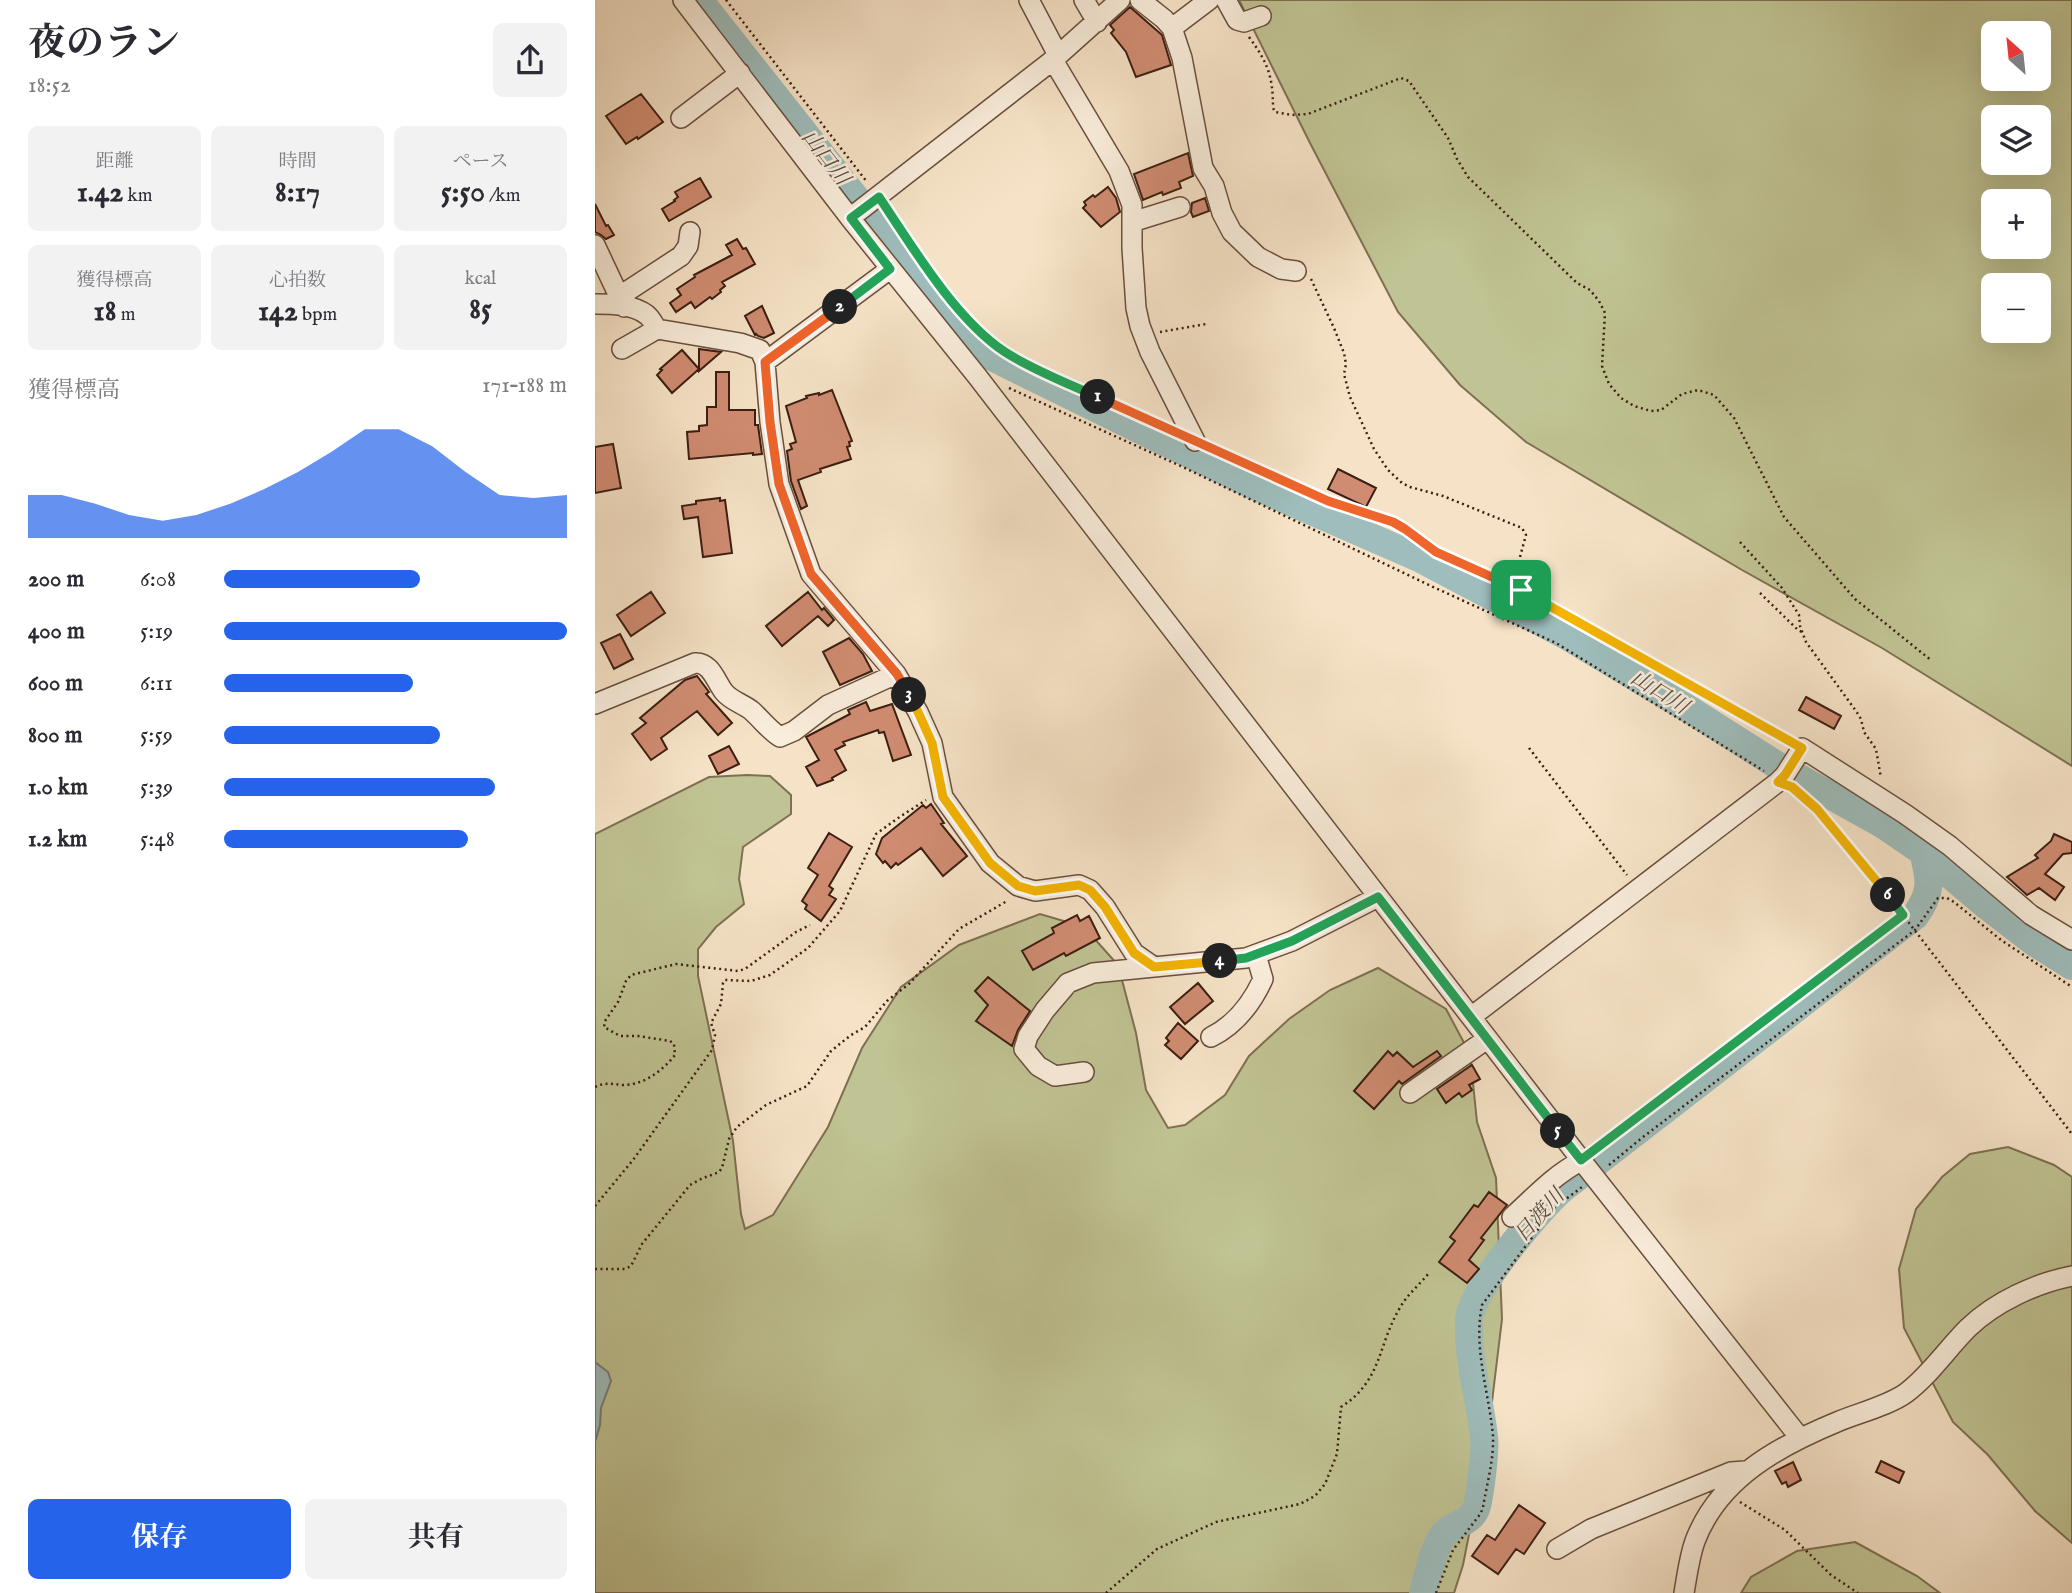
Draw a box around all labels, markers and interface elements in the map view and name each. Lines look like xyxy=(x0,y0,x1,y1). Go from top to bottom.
text: 夜のラン xyxy=(28,21,180,69)
north arrow xyxy=(1981,21,2051,91)
map controls xyxy=(1981,21,2051,343)
button: share xyxy=(493,23,567,97)
text: 18:52 xyxy=(28,71,71,100)
button: layers xyxy=(1981,105,2051,175)
water label: 山口川 xyxy=(795,125,856,193)
text: 距離 xyxy=(95,150,134,174)
text: 時間 xyxy=(278,150,317,174)
text: ペース xyxy=(452,150,509,174)
text: 1.42 xyxy=(77,174,123,212)
text: 8:17 xyxy=(275,174,320,212)
text: 5:50 xyxy=(441,174,485,212)
text: km xyxy=(123,184,152,208)
text: /km xyxy=(485,184,520,208)
button: + xyxy=(1981,189,2051,259)
text: kcal xyxy=(465,267,496,291)
text: 獲得標高 xyxy=(76,269,153,293)
text: 心拍数 xyxy=(269,269,326,293)
button: − xyxy=(1981,273,2051,343)
pin: 2 xyxy=(823,290,857,324)
text: 85 xyxy=(469,291,492,329)
text: 18 xyxy=(94,293,117,331)
text: 142 xyxy=(258,293,298,331)
text: 2 xyxy=(835,294,844,318)
text: m xyxy=(117,303,135,327)
text: bpm xyxy=(298,303,337,327)
text: 171–188 m xyxy=(482,371,567,400)
text: 獲得標高 xyxy=(28,376,120,405)
pin: 1 xyxy=(1081,380,1115,414)
text: 1 xyxy=(1094,384,1101,408)
pin xyxy=(1491,560,1551,620)
text: 200 m xyxy=(28,565,84,594)
text: 6:08 xyxy=(140,565,176,594)
icon: arrive xyxy=(1502,571,1540,609)
text: 400 m xyxy=(28,617,85,646)
text: 5:19 xyxy=(140,617,173,646)
water label: 山口川 xyxy=(1625,665,1695,722)
text: 600 m xyxy=(28,669,83,698)
text: 6:11 xyxy=(140,669,173,698)
pin: 3 xyxy=(891,678,927,712)
text: 3 xyxy=(905,682,912,706)
text: 800 m xyxy=(28,721,82,750)
text: 5:59 xyxy=(140,721,173,750)
text: 1.0 km xyxy=(28,773,88,802)
text: 5:39 xyxy=(140,773,173,802)
text: 1.2 km xyxy=(28,825,87,854)
text: 5:48 xyxy=(140,825,175,854)
pin: 6 xyxy=(1871,878,1905,912)
text: 6 xyxy=(1883,882,1892,906)
pin: 4 xyxy=(1203,944,1237,978)
text: 4 xyxy=(1215,948,1224,972)
pin: 5 xyxy=(1541,1114,1576,1148)
text: 5 xyxy=(1554,1118,1561,1142)
water label: 日渡川 xyxy=(1509,1182,1572,1248)
button: 保存 xyxy=(28,1499,291,1579)
button: 共有 xyxy=(305,1499,567,1579)

